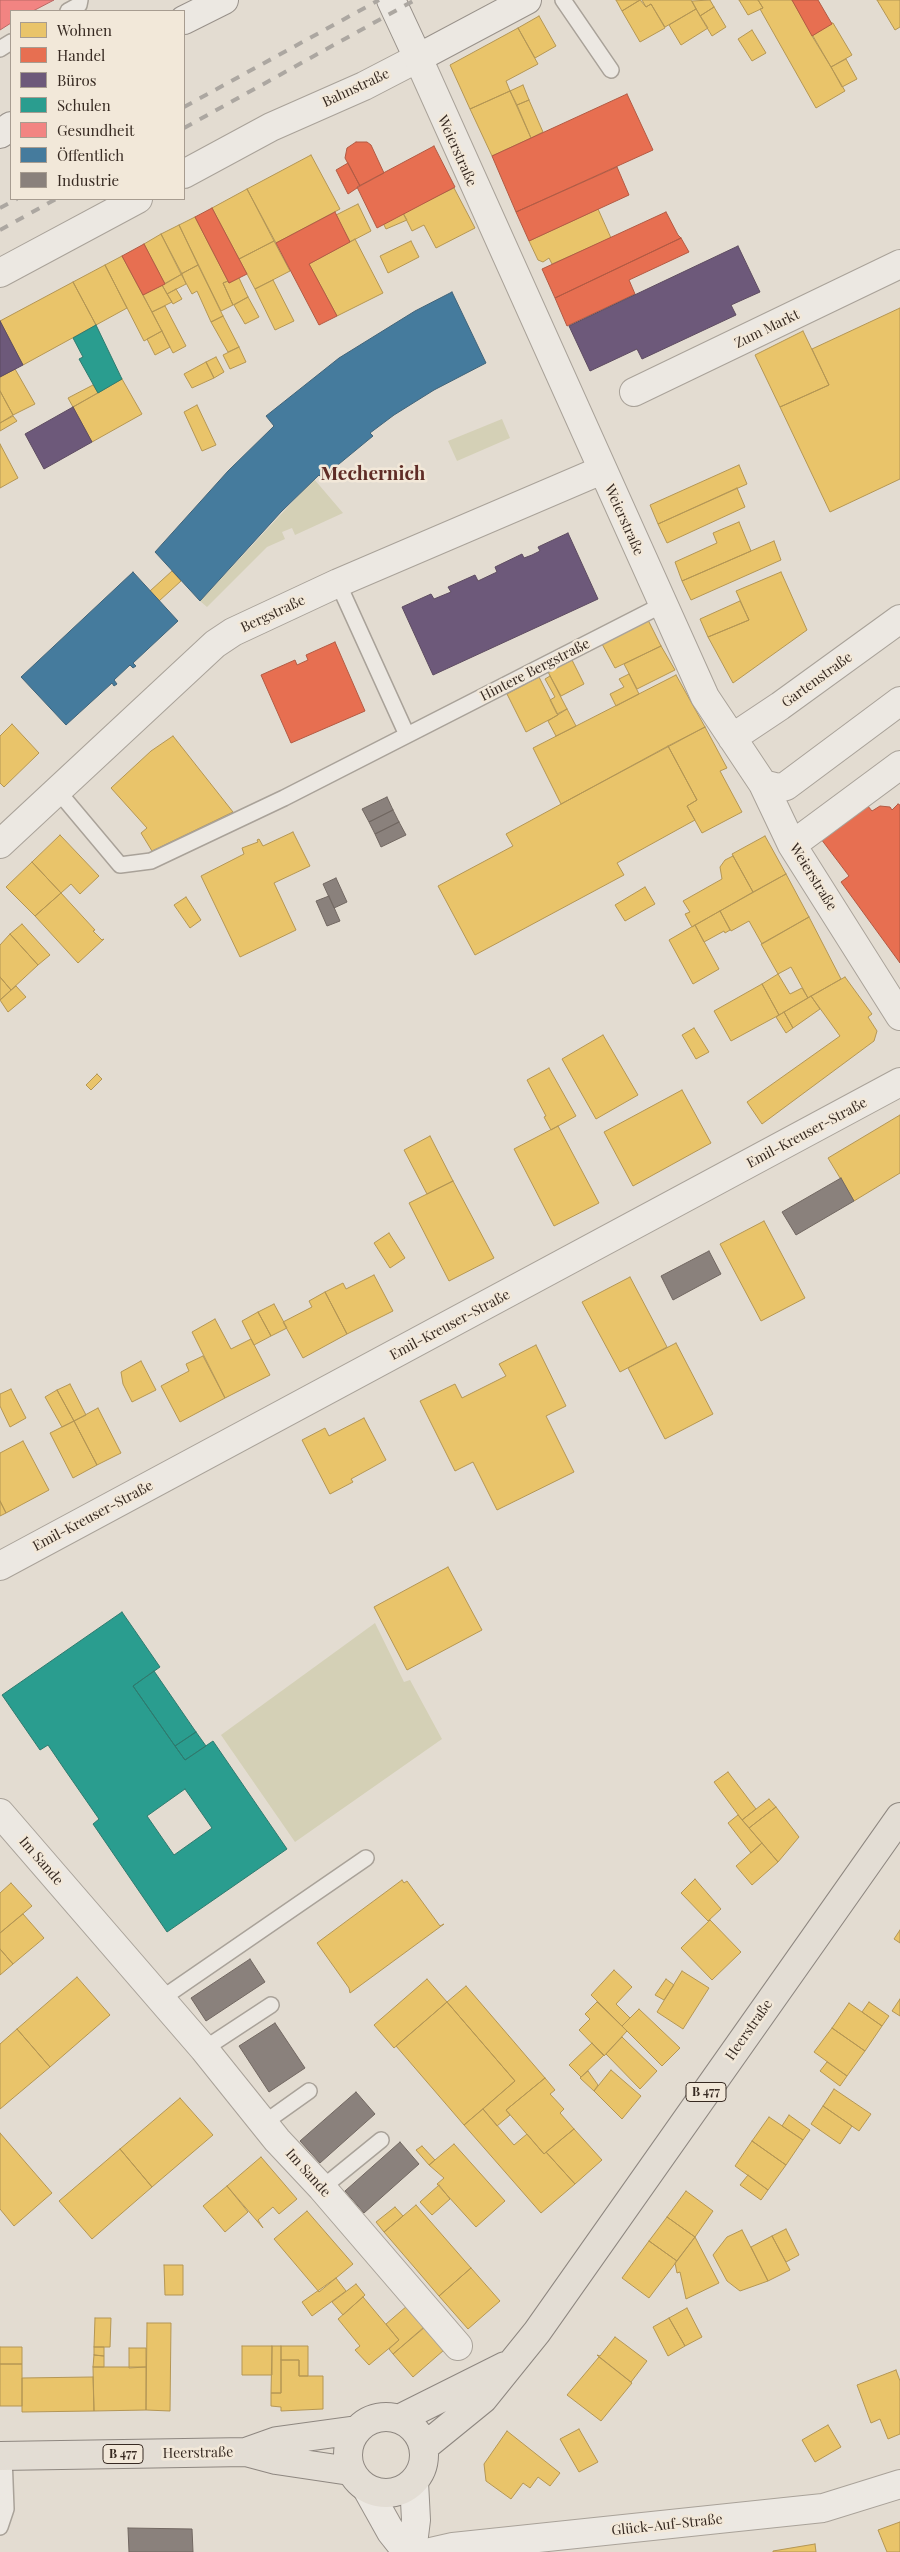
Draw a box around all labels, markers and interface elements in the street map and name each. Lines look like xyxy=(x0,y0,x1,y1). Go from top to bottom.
legend xyxy=(10,10,185,200)
text: Wohnen xyxy=(57,20,112,40)
text: Handel xyxy=(57,45,105,65)
street label: Bahnstraße xyxy=(320,65,392,111)
text: Büros xyxy=(57,70,96,90)
text: Schulen xyxy=(57,95,111,115)
street label: Weierstraße xyxy=(434,113,480,189)
text: Gesundheit xyxy=(57,120,134,140)
text: Öffentlich xyxy=(57,145,124,165)
text: Industrie xyxy=(57,170,119,190)
street label: Zum Markt xyxy=(732,306,802,352)
district label: Mechernich xyxy=(321,463,425,485)
street label: Weierstraße xyxy=(601,482,647,558)
street label: Bergstraße xyxy=(238,592,308,636)
street label: Hintere Bergstraße xyxy=(477,635,593,705)
street label: Gartenstraße xyxy=(778,649,856,711)
street label: Weierstraße xyxy=(786,840,840,914)
street label: Emil-Kreuser-Straße xyxy=(744,1094,870,1172)
street label: Emil-Kreuser-Straße xyxy=(387,1286,513,1364)
street label: Emil-Kreuser-Straße xyxy=(30,1477,156,1555)
street label: Im Sande xyxy=(15,1833,67,1889)
street label: Heerstraße xyxy=(722,1996,776,2064)
road number: B 477 xyxy=(686,2082,726,2102)
street label: Im Sande xyxy=(282,2146,334,2200)
road number: B 477 xyxy=(103,2444,143,2464)
street label: Heerstraße xyxy=(163,2444,233,2462)
street label: Glück-Auf-Straße xyxy=(611,2511,723,2539)

